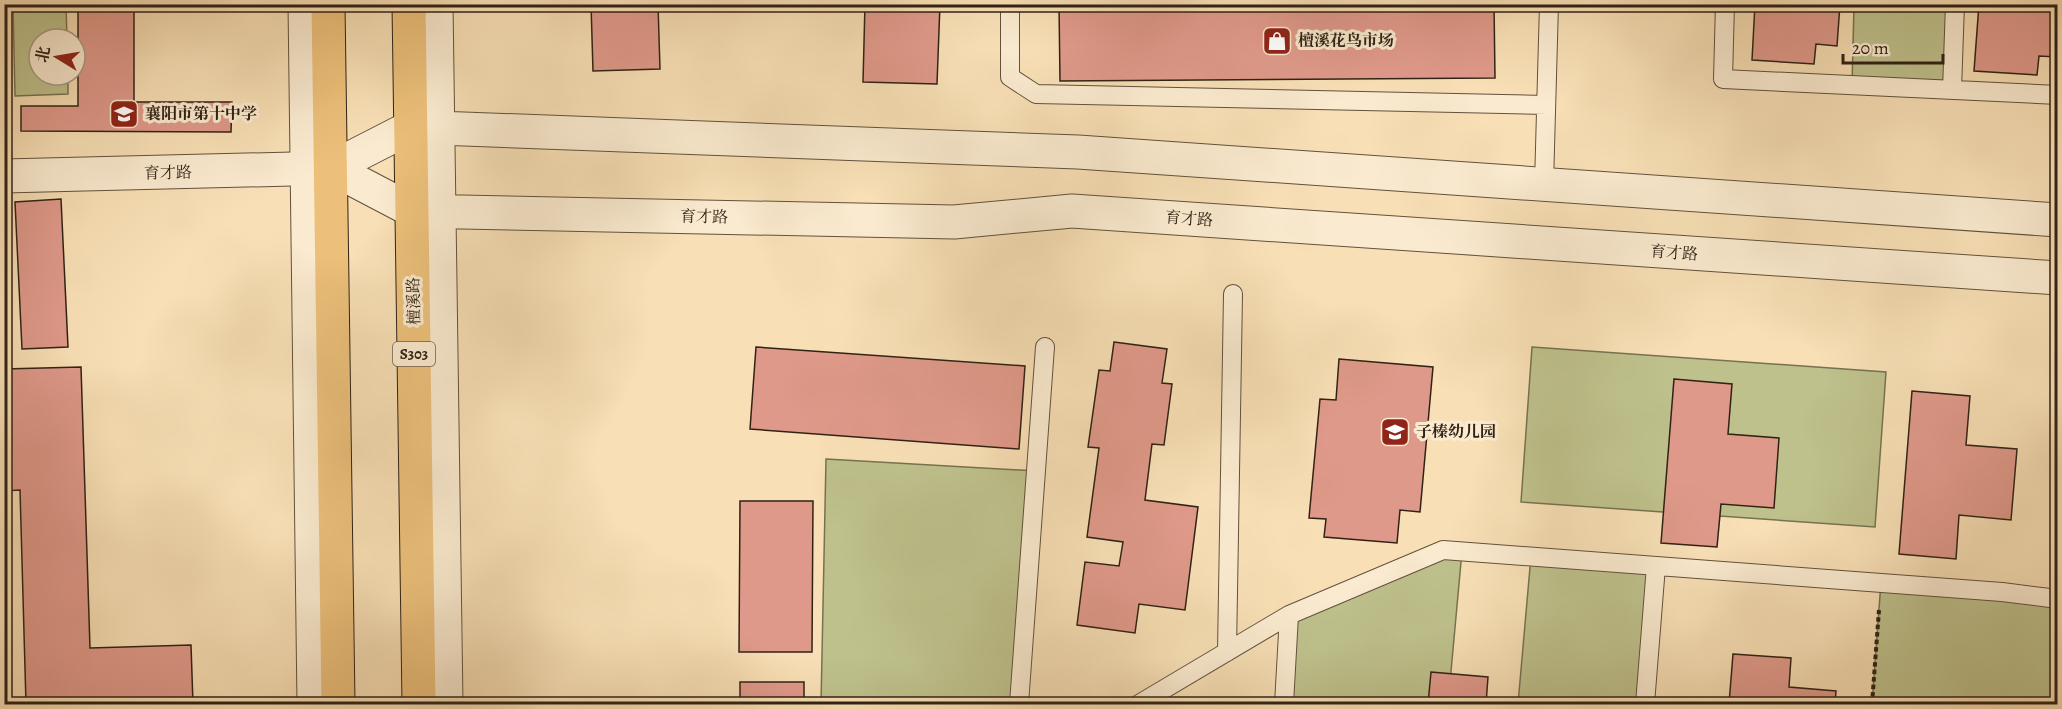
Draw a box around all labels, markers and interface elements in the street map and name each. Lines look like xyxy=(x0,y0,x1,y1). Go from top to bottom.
shop icon: 檀溪花鸟市场 xyxy=(1261,25,1293,57)
north arrow xyxy=(27,27,87,87)
scale bar xyxy=(1843,27,1944,65)
place label: 檀溪花鸟市场 xyxy=(1298,30,1394,52)
text: 20 m xyxy=(1852,36,1889,60)
text: 北 xyxy=(31,44,56,64)
school or university icon: 襄阳市第十中学 xyxy=(108,98,140,130)
place label: 襄阳市第十中学 xyxy=(145,103,257,125)
street label: 育才路 xyxy=(144,162,192,184)
street label: 育才路 xyxy=(680,206,728,228)
street label: 育才路 xyxy=(1164,206,1214,232)
street label: 育才路 xyxy=(1649,240,1699,266)
street label: 檀溪路 xyxy=(403,277,425,325)
road number: S303 xyxy=(393,342,435,366)
school or university icon: 子榛幼儿园 xyxy=(1379,416,1411,448)
place label: 子榛幼儿园 xyxy=(1416,421,1496,443)

